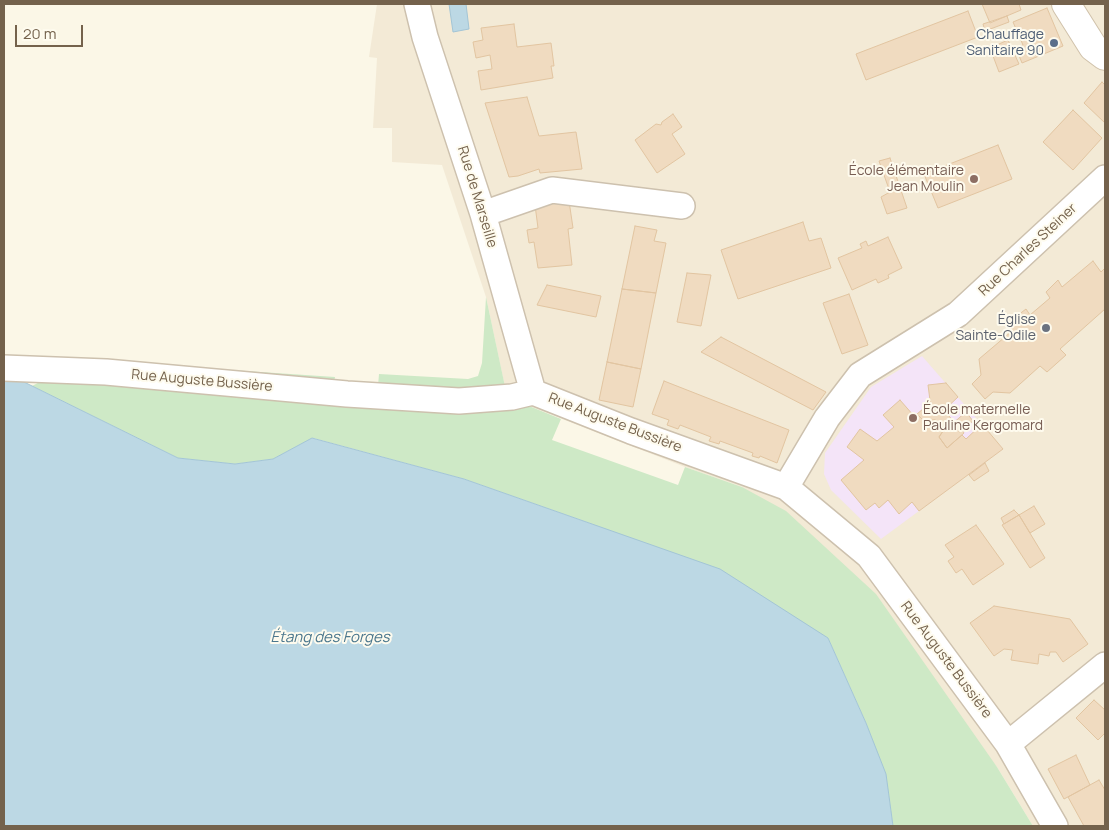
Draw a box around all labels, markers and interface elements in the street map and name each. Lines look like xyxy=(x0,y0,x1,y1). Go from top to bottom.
scale bar xyxy=(18,15,85,47)
text: 20 m xyxy=(23,23,56,44)
place label: Chauffage Sanitaire 90 xyxy=(966,27,1044,59)
marker: Chauffage Sanitaire 90 xyxy=(1048,37,1060,49)
street label: Rue de Marseille xyxy=(454,144,500,250)
place label: École élémentaire Jean Moulin xyxy=(849,163,964,196)
marker: École élémentaire Jean Moulin xyxy=(968,173,980,185)
street label: Rue Charles Steiner xyxy=(976,200,1080,300)
place label: Église Sainte-Odile xyxy=(955,312,1036,344)
marker: Église Sainte-Odile xyxy=(1040,322,1052,334)
street label: Rue Auguste Bussière xyxy=(131,366,273,396)
street label: Rue Auguste Bussière xyxy=(546,390,684,456)
place label: École maternelle Pauline Kergomard xyxy=(923,402,1043,434)
marker: École maternelle Pauline Kergomard xyxy=(907,412,919,424)
street label: Rue Auguste Bussière xyxy=(897,598,995,722)
water label: Étang des Forges xyxy=(270,629,390,647)

